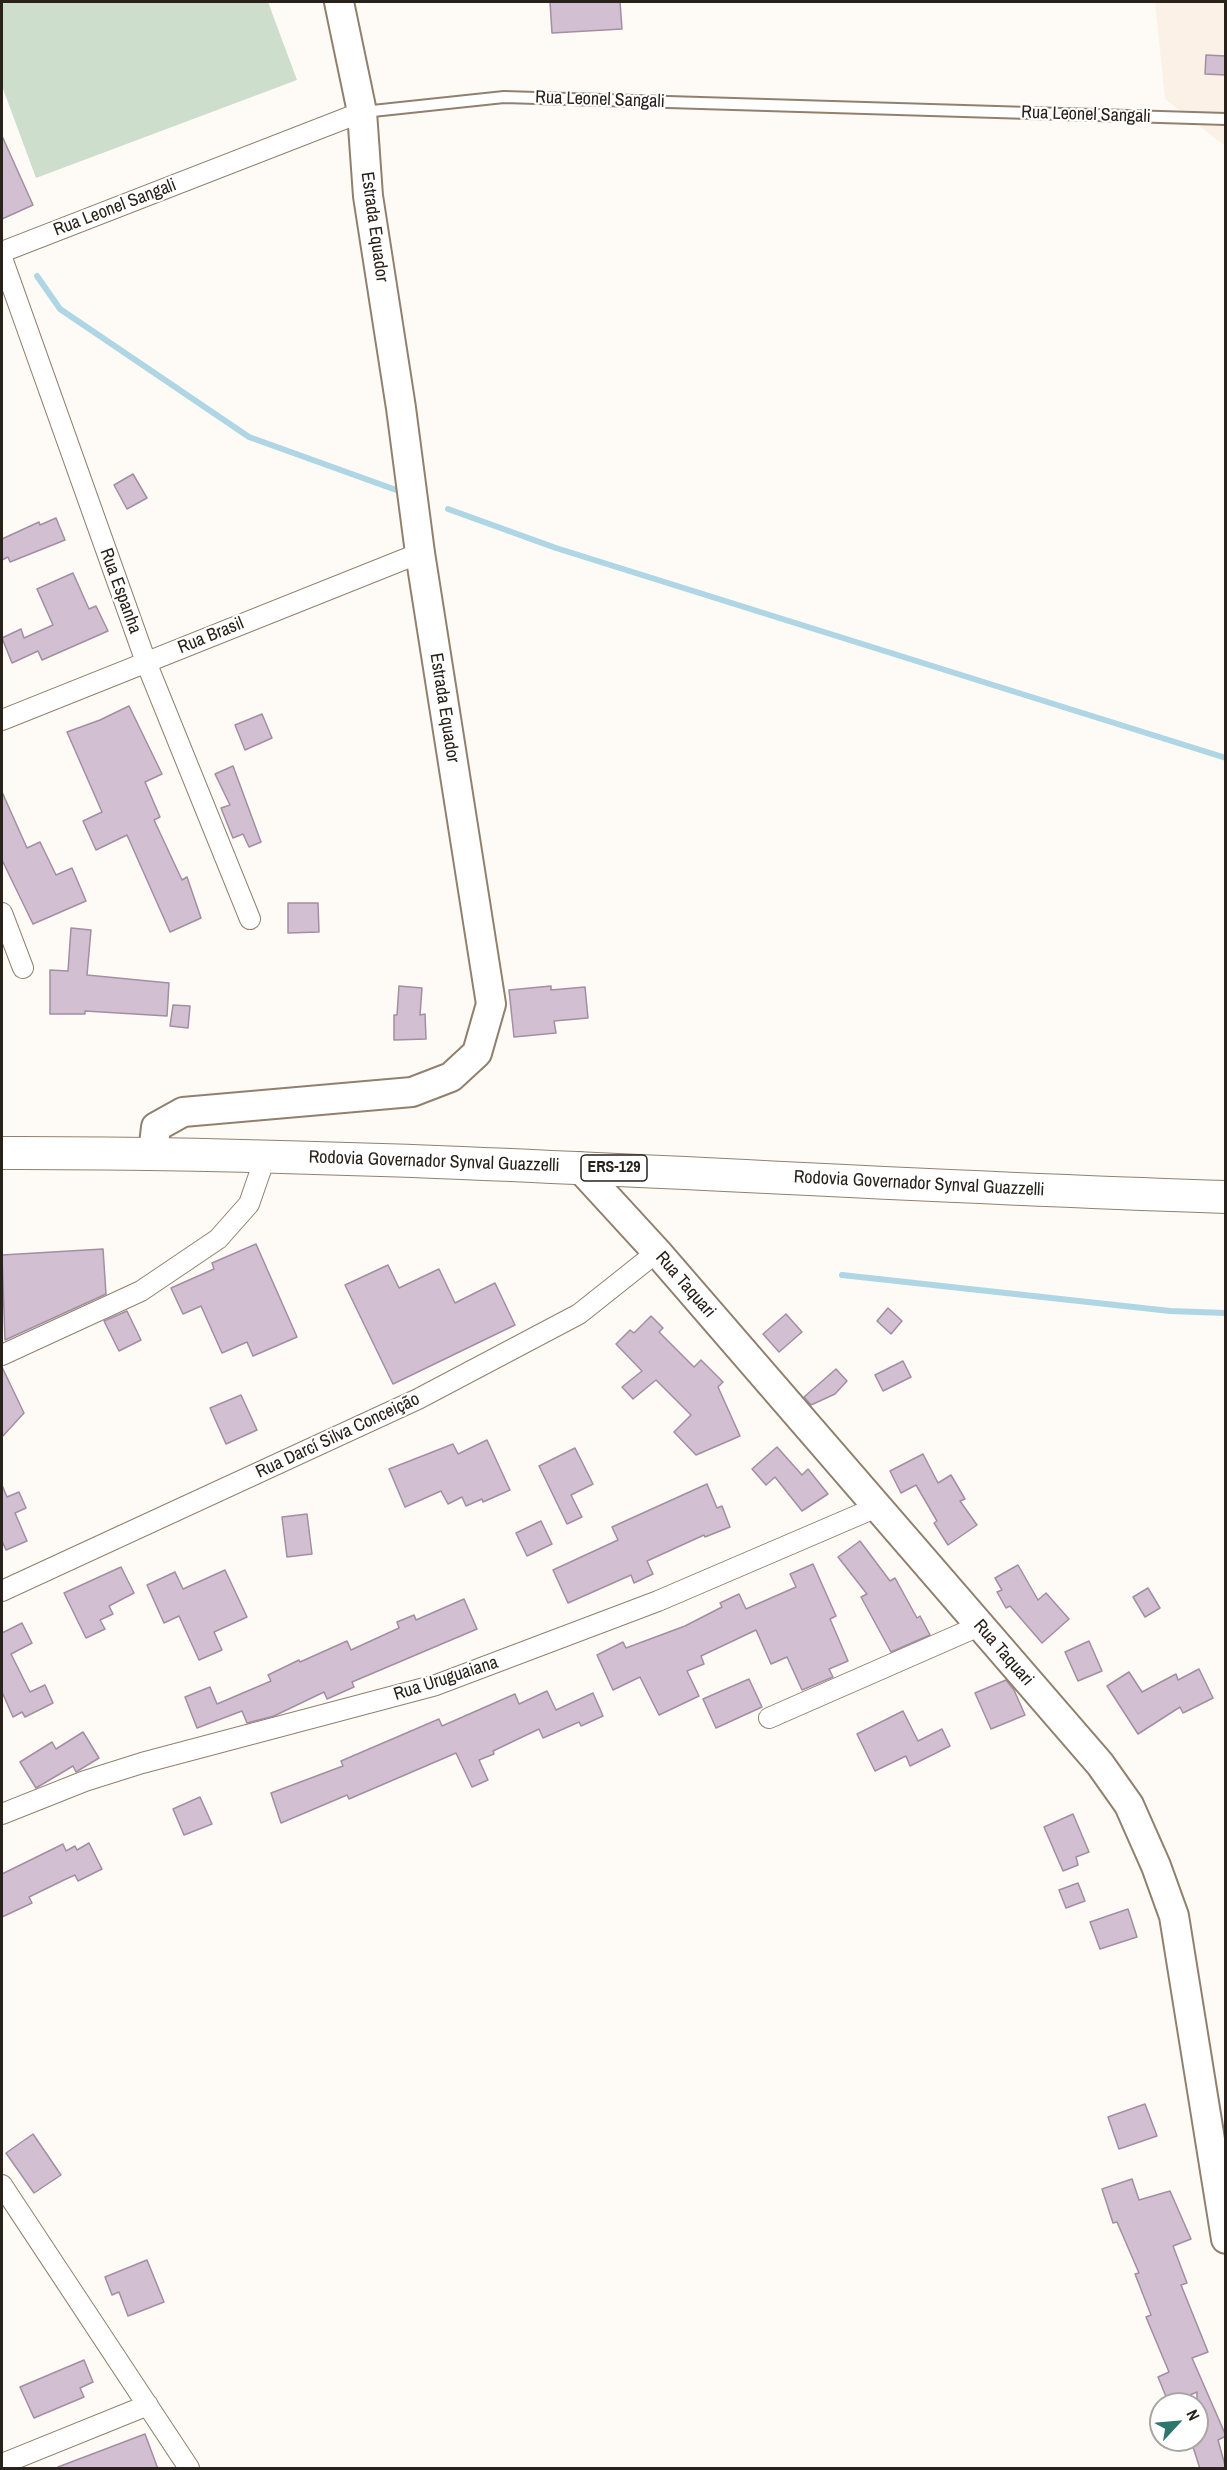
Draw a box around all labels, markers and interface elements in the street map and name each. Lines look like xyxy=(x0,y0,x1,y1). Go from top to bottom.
street label: Rua Leonel Sangali xyxy=(535,87,665,113)
street label: Rua Leonel Sangali xyxy=(1021,102,1151,128)
street label: Estrada Equador xyxy=(356,171,392,283)
street label: Rua Leonel Sangali xyxy=(51,175,179,241)
street label: Rua Espanha xyxy=(95,545,145,637)
street label: Rua Brasil xyxy=(175,613,247,659)
street label: Estrada Equador xyxy=(425,652,463,764)
street label: Rodovia Governador Synval Guazzelli xyxy=(308,1147,560,1177)
road number: ERS-129 xyxy=(581,1155,647,1181)
street label: Rodovia Governador Synval Guazzelli xyxy=(793,1167,1045,1201)
street label: Rua Taquari xyxy=(650,1247,720,1323)
street label: Rua Darcí Silva Conceição xyxy=(253,1389,423,1483)
street label: Rua Taquari xyxy=(968,1615,1038,1691)
street label: Rua Uruguaiana xyxy=(391,1652,501,1706)
north arrow xyxy=(1149,2392,1209,2452)
text: N xyxy=(1181,2406,1205,2424)

